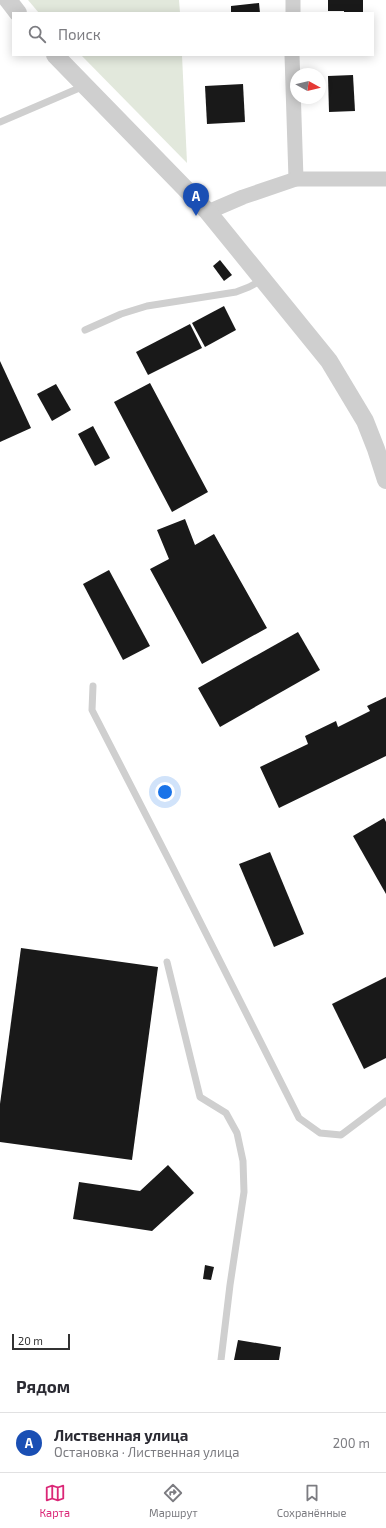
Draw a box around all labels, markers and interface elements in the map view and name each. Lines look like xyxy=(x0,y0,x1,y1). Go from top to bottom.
search box xyxy=(12,12,374,56)
icon: search xyxy=(26,23,48,45)
text: Поиск xyxy=(58,25,101,43)
north arrow xyxy=(290,68,326,104)
pin: A xyxy=(183,183,209,216)
your location xyxy=(155,782,175,802)
scale bar xyxy=(12,1332,70,1351)
text: 20 m xyxy=(18,1334,43,1347)
text: Рядом xyxy=(16,1376,70,1396)
text: Лиственная улица xyxy=(54,1426,188,1444)
text: A xyxy=(25,1435,33,1451)
text: 200 m xyxy=(333,1435,370,1451)
text: Остановка · Лиственная улица xyxy=(54,1444,239,1460)
tab: Карта xyxy=(40,1482,70,1519)
tab: Маршрут xyxy=(149,1482,198,1519)
tab: Сохранённые xyxy=(277,1482,346,1519)

